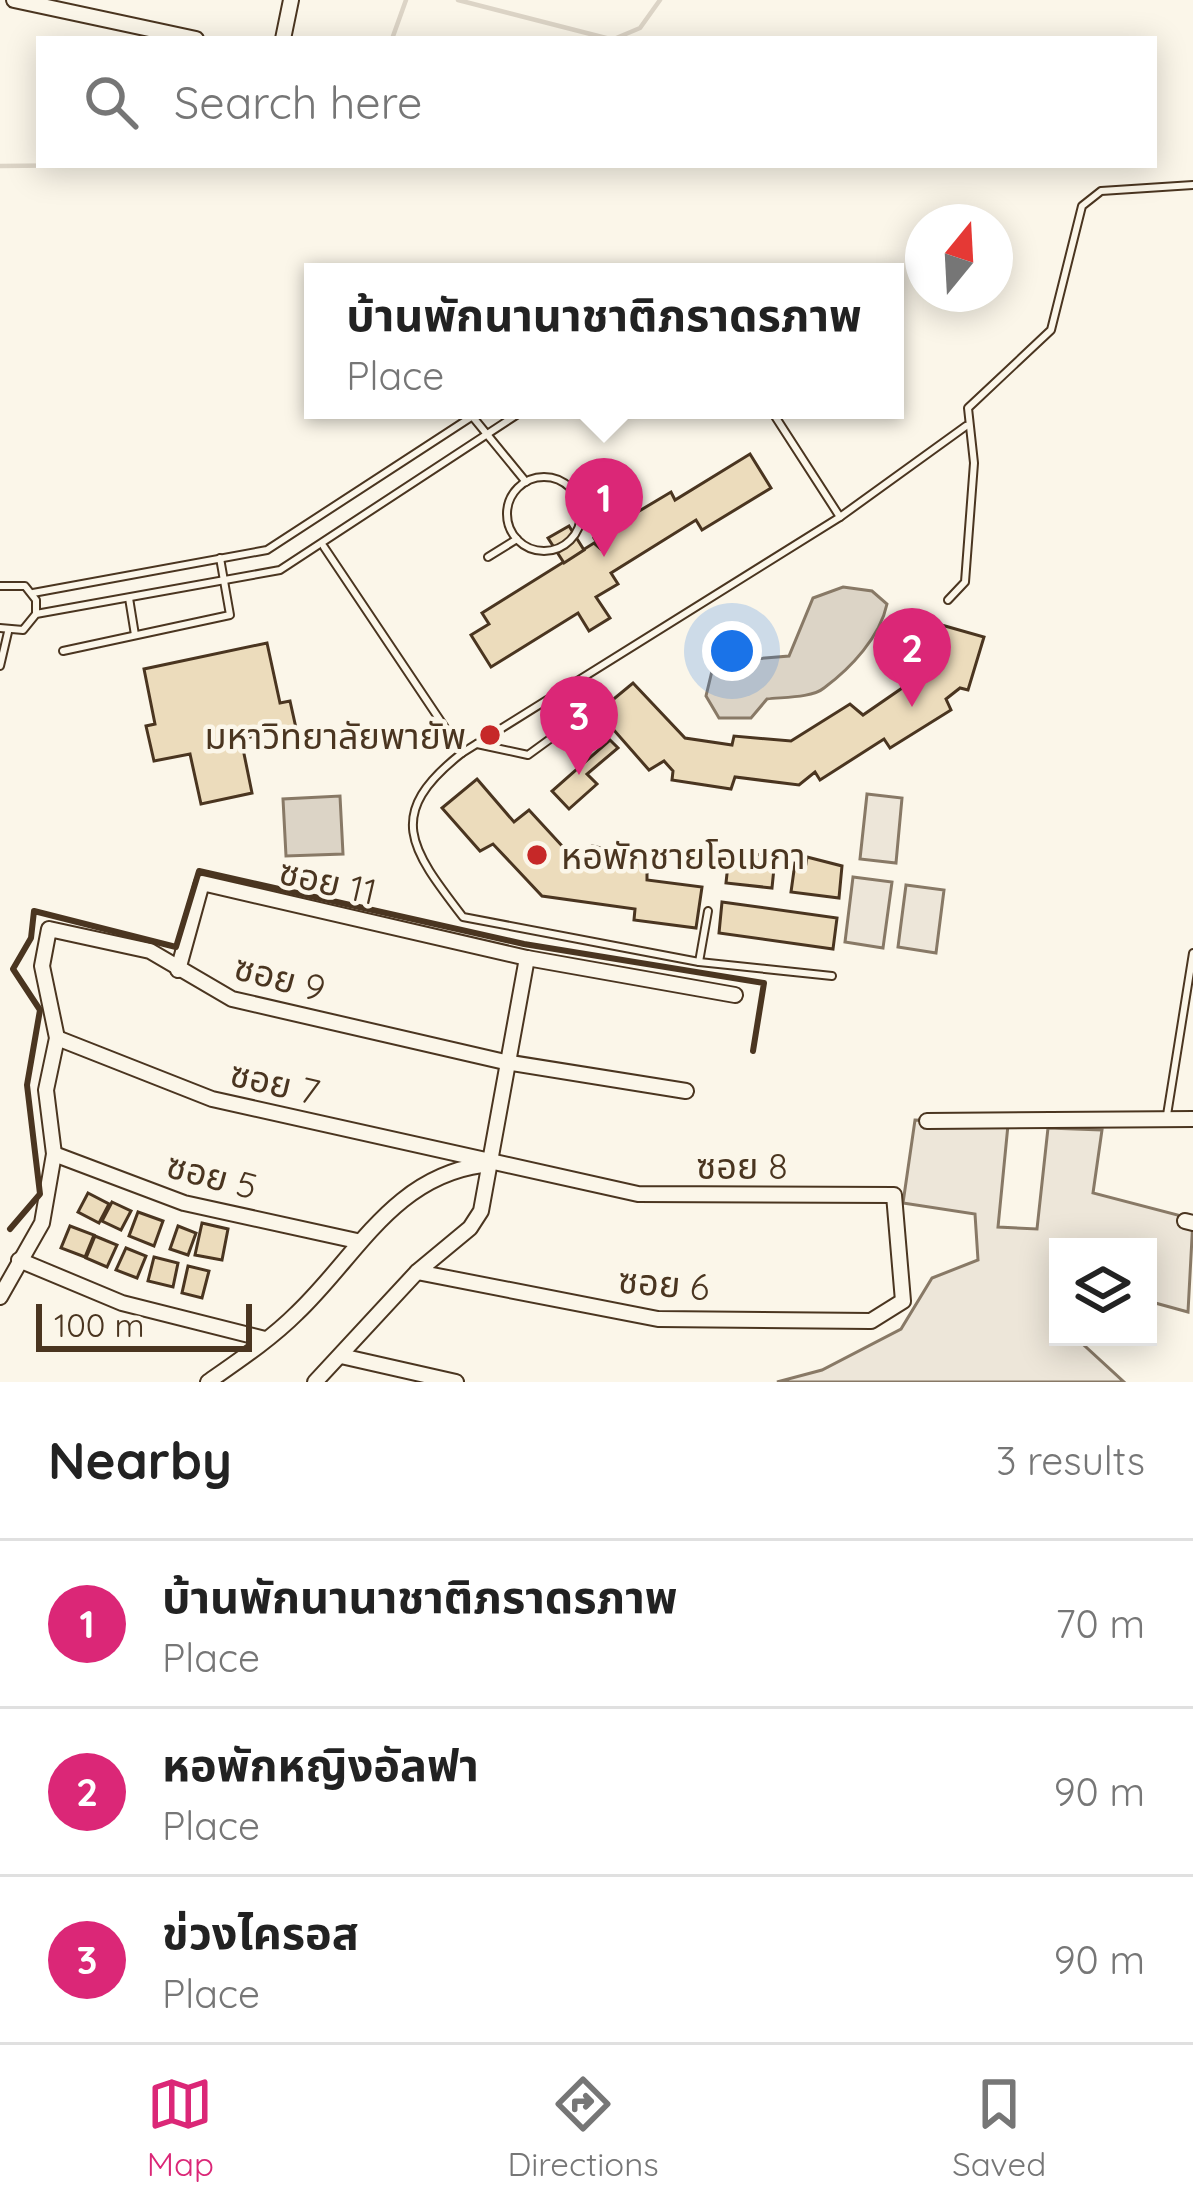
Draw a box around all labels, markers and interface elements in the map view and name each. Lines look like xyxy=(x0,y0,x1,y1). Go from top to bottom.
search box xyxy=(36,36,1157,168)
icon: search xyxy=(78,69,144,135)
text: Search here xyxy=(174,74,422,130)
north arrow xyxy=(905,204,1013,312)
popup xyxy=(304,263,904,419)
text: บ้านพักนานาชาติภราดรภาพ xyxy=(346,286,862,342)
text: Place xyxy=(346,351,444,400)
pin: 1 xyxy=(565,458,643,557)
pin: 2 xyxy=(873,608,951,707)
your location xyxy=(702,621,762,681)
pin: 3 xyxy=(540,676,618,775)
place label: มหาวิทยาลัยพายัพ xyxy=(205,713,466,758)
marker: มหาวิทยาลัยพายัพ xyxy=(477,722,503,748)
place label: หอพักชายโอเมกา xyxy=(561,833,806,878)
marker: หอพักชายโอเมกา xyxy=(524,842,550,868)
street label: ซอย 11 xyxy=(275,848,381,914)
street label: ซอย 9 xyxy=(230,943,330,1011)
street label: ซอย 7 xyxy=(226,1050,324,1114)
street label: ซอย 5 xyxy=(162,1141,262,1209)
street label: ซอย 8 xyxy=(696,1143,788,1188)
map controls xyxy=(1049,1238,1157,1346)
button: layers xyxy=(1049,1238,1157,1346)
street label: ซอย 6 xyxy=(617,1257,711,1309)
scale bar xyxy=(36,1298,252,1351)
text: 100 m xyxy=(54,1304,145,1345)
text: Nearby xyxy=(48,1428,232,1492)
text: 3 results xyxy=(996,1436,1145,1485)
text: บ้านพักนานาชาติภราดรภาพ xyxy=(162,1568,678,1624)
text: 1 xyxy=(79,1599,95,1648)
text: 70 m xyxy=(1056,1599,1145,1648)
text: Place xyxy=(162,1633,260,1682)
text: หอพักหญิงอัลฟา xyxy=(162,1736,479,1792)
text: 2 xyxy=(76,1767,98,1816)
text: 90 m xyxy=(1054,1767,1145,1816)
text: Place xyxy=(162,1801,260,1850)
text: ข่วงไครอส xyxy=(162,1904,359,1960)
text: 3 xyxy=(77,1935,97,1984)
text: 90 m xyxy=(1054,1935,1145,1984)
text: Place xyxy=(162,1969,260,2018)
tab: Map xyxy=(147,2071,214,2184)
tab: Directions xyxy=(507,2071,659,2184)
tab: Saved xyxy=(952,2071,1046,2184)

